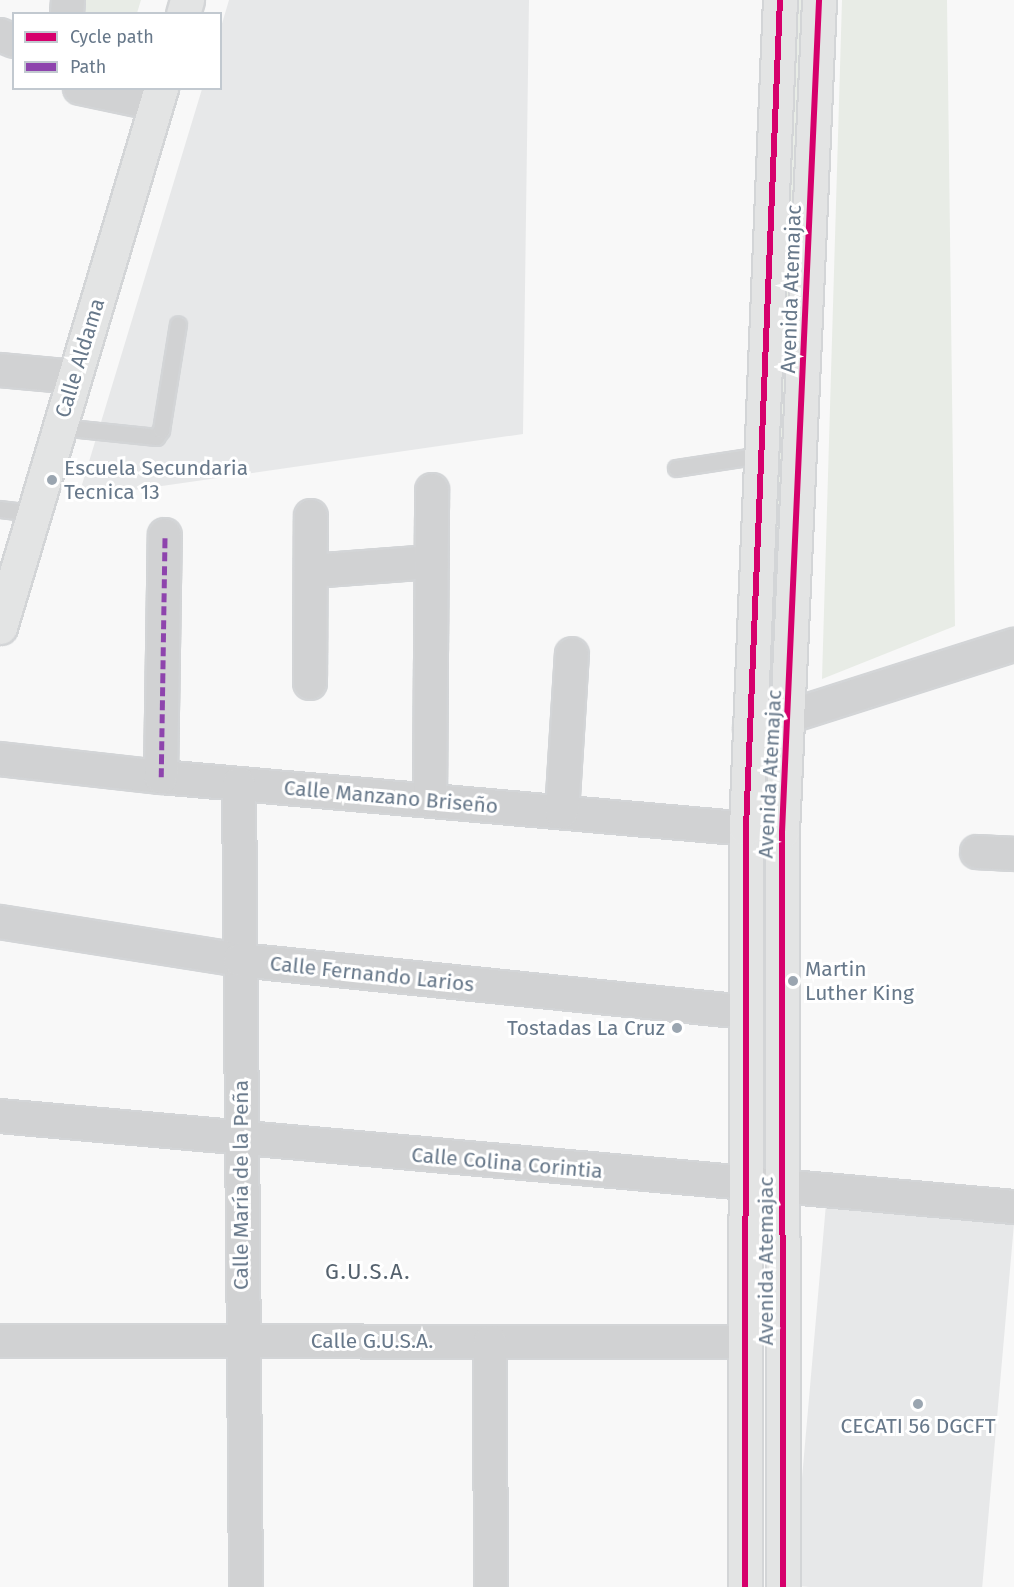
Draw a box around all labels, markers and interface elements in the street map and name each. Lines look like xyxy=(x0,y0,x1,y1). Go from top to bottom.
legend xyxy=(12,12,222,90)
text: Cycle path xyxy=(70,26,154,48)
text: Path xyxy=(70,56,106,78)
street label: Avenida Atemajac xyxy=(775,204,807,374)
street label: Calle Aldama xyxy=(50,295,110,421)
place label: Escuela Secundaria Tecnica 13 xyxy=(64,455,248,505)
marker: Escuela Secundaria Tecnica 13 xyxy=(45,473,59,487)
street label: Avenida Atemajac xyxy=(753,689,787,859)
street label: Calle Manzano Briseño xyxy=(283,775,499,819)
street label: Calle Fernando Larios xyxy=(269,951,475,997)
place label: Martin Luther King xyxy=(805,956,914,1006)
marker: Martin Luther King xyxy=(786,974,800,988)
place label: Tostadas La Cruz xyxy=(507,1015,665,1041)
marker: Tostadas La Cruz xyxy=(670,1021,684,1035)
street label: Calle María de la Peña xyxy=(228,1080,254,1290)
street label: Calle Colina Corintia xyxy=(410,1142,604,1184)
street label: Avenida Atemajac xyxy=(753,1177,779,1345)
district label: G.U.S.A. xyxy=(325,1259,411,1285)
street label: Calle G.U.S.A. xyxy=(311,1328,433,1354)
marker: CECATI 56 DGCFT xyxy=(911,1397,925,1411)
place label: CECATI 56 DGCFT xyxy=(840,1413,996,1439)

